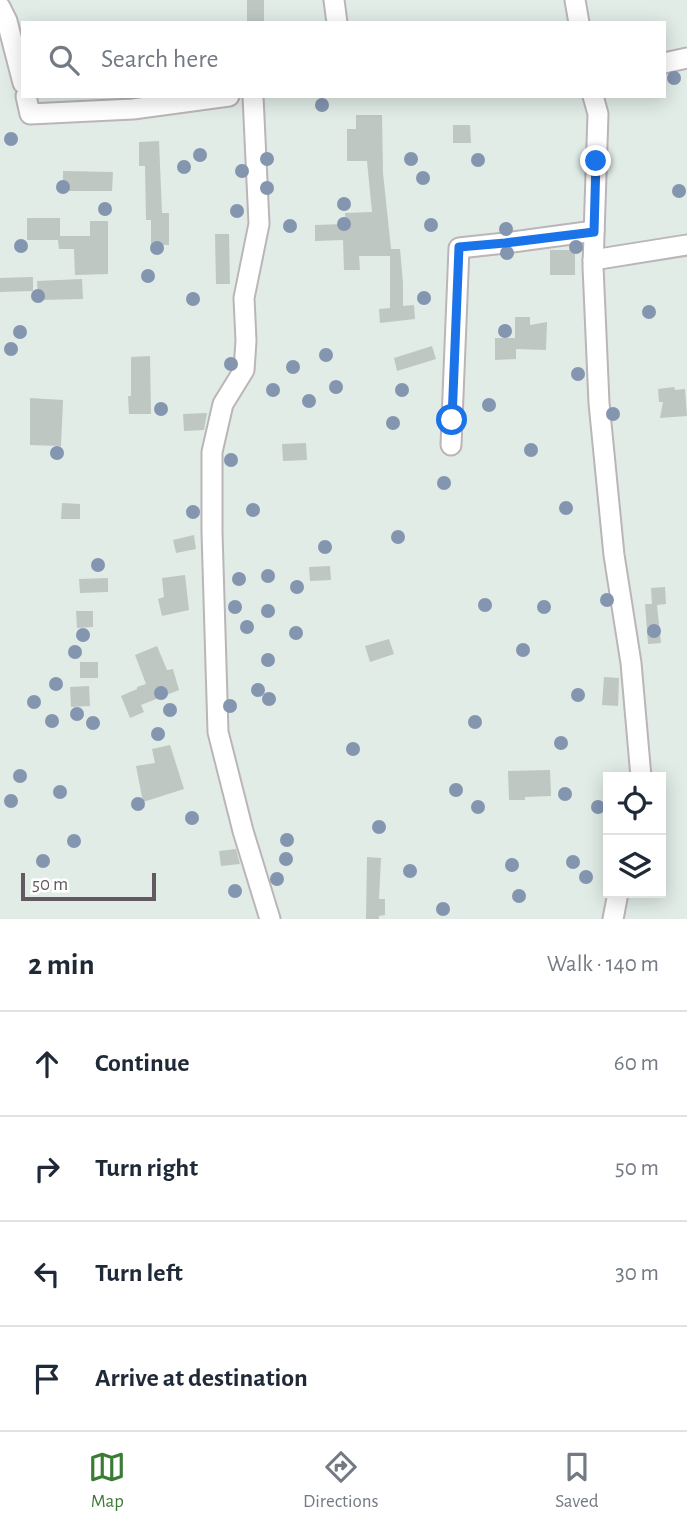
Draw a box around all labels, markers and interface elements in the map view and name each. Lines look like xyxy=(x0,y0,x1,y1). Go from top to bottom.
search box xyxy=(21,21,666,98)
icon: search xyxy=(45,41,83,79)
text: Search here xyxy=(101,46,219,72)
route end xyxy=(580,145,611,176)
route start xyxy=(436,404,467,435)
map controls xyxy=(603,772,666,898)
button: locate xyxy=(603,772,666,835)
button: layers xyxy=(603,835,666,898)
scale bar xyxy=(21,870,156,902)
text: 50 m xyxy=(32,875,68,894)
text: 2 min xyxy=(28,950,95,980)
text: Walk · 140 m xyxy=(547,953,659,976)
icon: ahead xyxy=(28,1045,66,1083)
text: Continue xyxy=(95,1050,190,1076)
text: 60 m xyxy=(614,1052,659,1075)
icon: right xyxy=(28,1150,66,1188)
text: Turn right xyxy=(95,1155,198,1181)
text: 50 m xyxy=(615,1157,659,1180)
icon: left xyxy=(28,1255,66,1293)
text: Turn left xyxy=(95,1260,183,1286)
text: 30 m xyxy=(615,1262,659,1285)
icon: arrive xyxy=(28,1360,66,1398)
text: Arrive at destination xyxy=(95,1365,308,1391)
tab: Map xyxy=(88,1448,126,1513)
tab: Directions xyxy=(303,1448,379,1513)
tab: Saved xyxy=(555,1448,599,1513)

